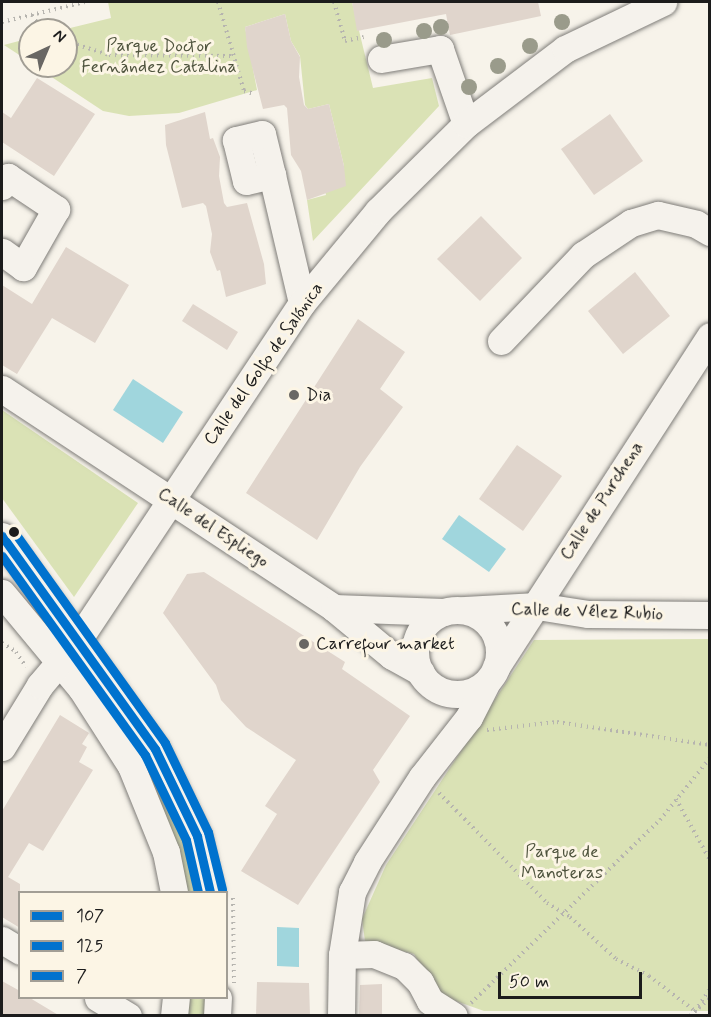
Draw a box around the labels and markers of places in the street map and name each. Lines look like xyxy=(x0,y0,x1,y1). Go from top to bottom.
place label: Dia xyxy=(306,384,331,406)
marker: Dia xyxy=(287,388,301,402)
unlabelled marker xyxy=(8,526,20,538)
place label: Carrefour market xyxy=(316,633,455,655)
marker: Carrefour market xyxy=(297,637,311,651)

